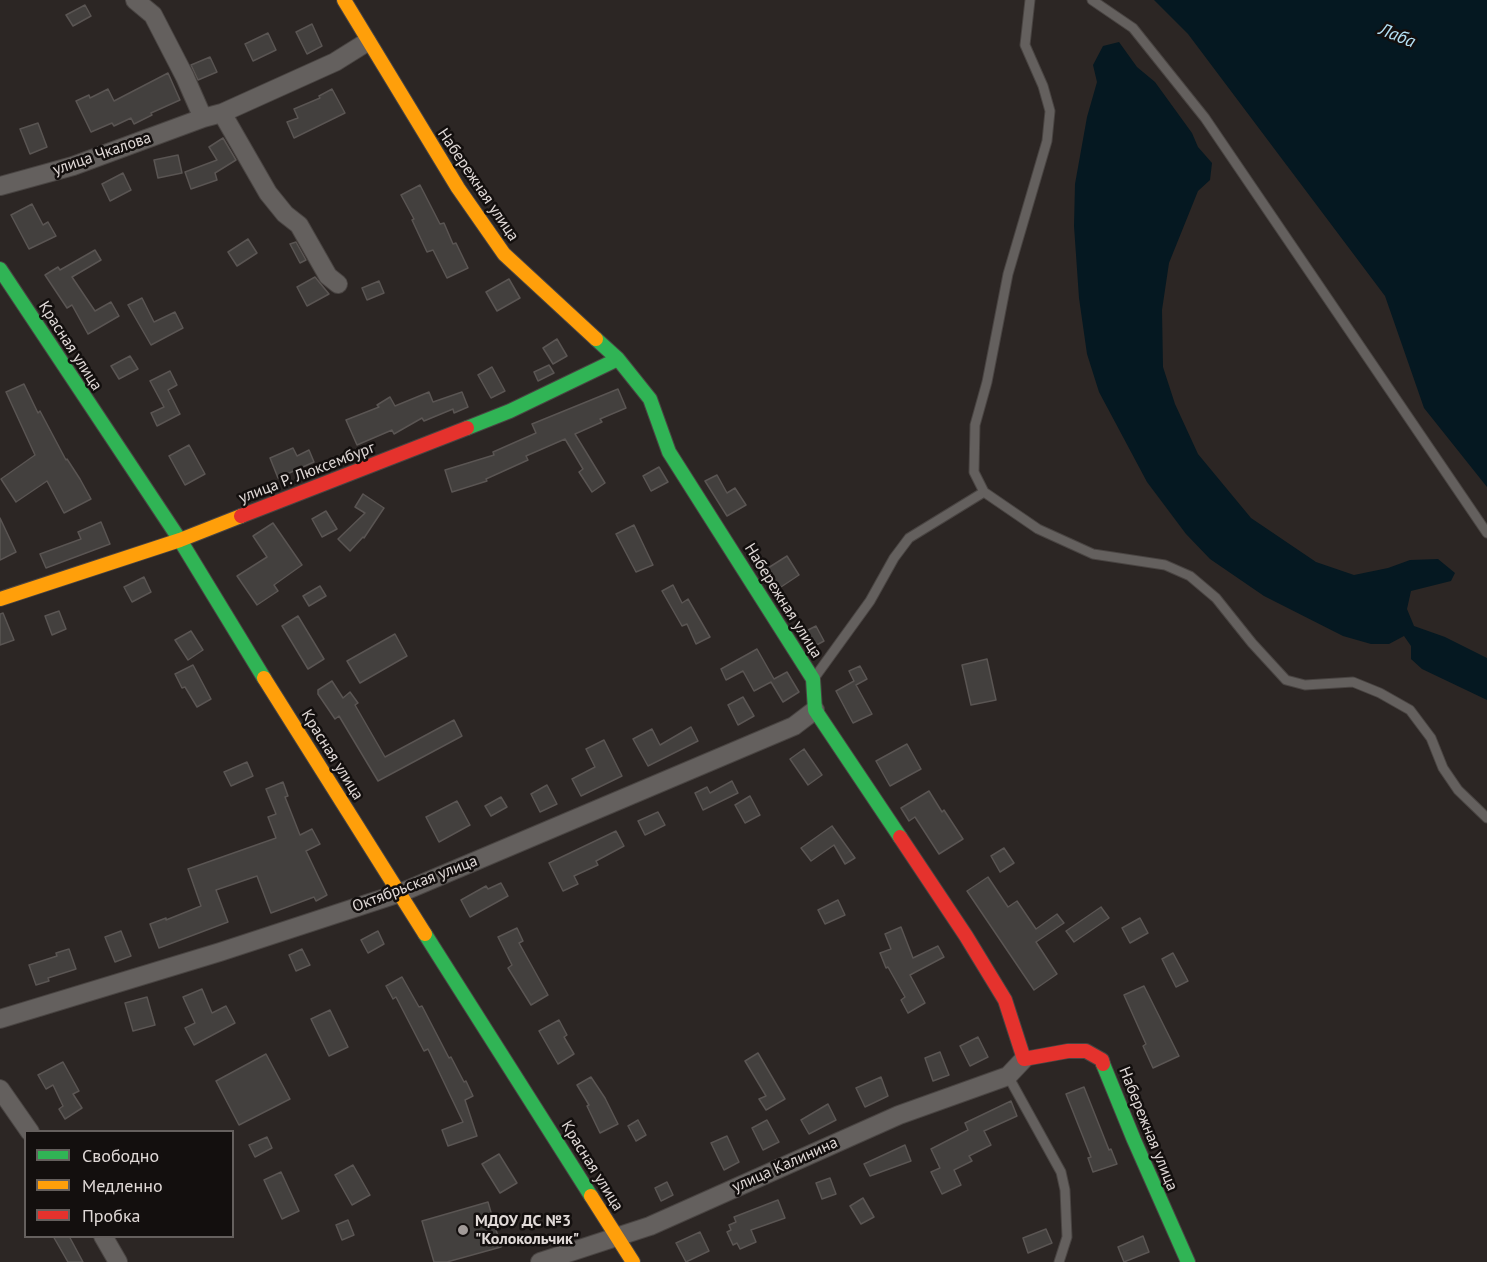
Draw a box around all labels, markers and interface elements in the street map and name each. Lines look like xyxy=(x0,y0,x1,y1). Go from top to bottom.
water label: Лаба xyxy=(1376,19,1418,53)
street label: Набережная улица xyxy=(433,125,523,245)
street label: улица Чкалова xyxy=(50,128,154,180)
street label: Красная улица xyxy=(34,298,106,394)
street label: улица Р. Люксембург xyxy=(236,438,378,508)
street label: Набережная улица xyxy=(740,540,826,662)
street label: Красная улица xyxy=(297,706,367,804)
street label: Октябрьская улица xyxy=(350,851,480,917)
street label: Набережная улица xyxy=(1114,1064,1182,1194)
street label: Красная улица xyxy=(557,1117,627,1215)
legend xyxy=(24,1130,234,1238)
street label: улица Калинина xyxy=(729,1133,841,1197)
text: Свободно xyxy=(82,1144,159,1167)
text: Медленно xyxy=(82,1174,163,1197)
text: Пробка xyxy=(82,1204,140,1227)
place label: МДОУ ДС №3 "Колокольчик" xyxy=(475,1211,579,1249)
marker: МДОУ ДС №3 "Колокольчик" xyxy=(456,1223,470,1237)

